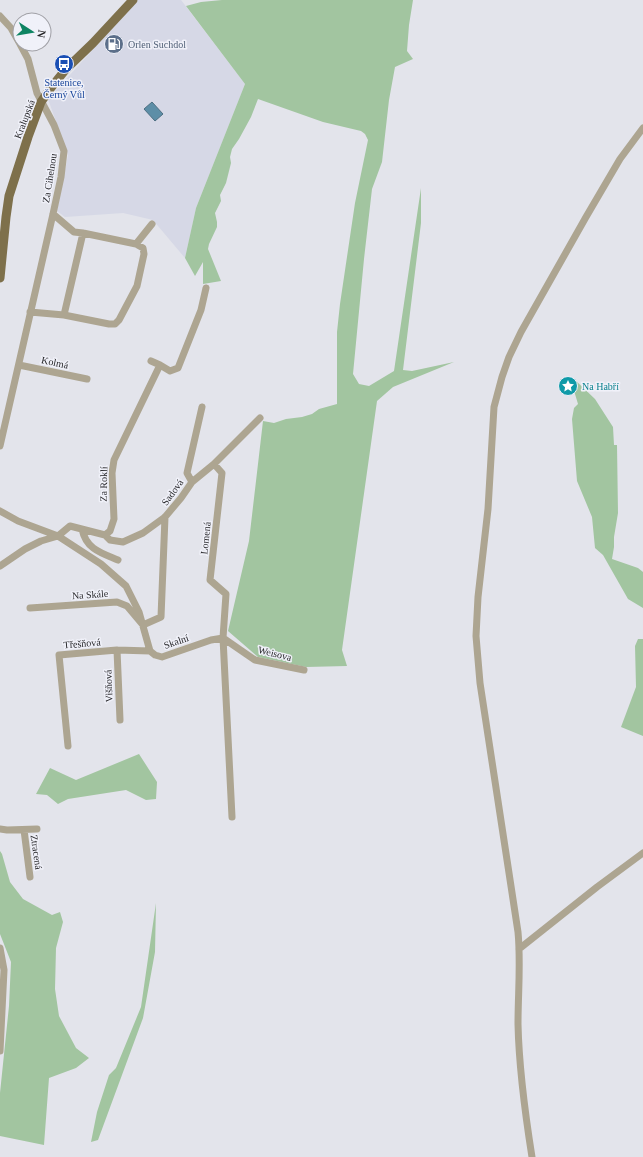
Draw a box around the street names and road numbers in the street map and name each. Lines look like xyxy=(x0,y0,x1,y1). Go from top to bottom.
street label: Kralupská xyxy=(12,98,37,140)
street label: Za Cihelnou xyxy=(40,153,59,203)
street label: Kolmá xyxy=(40,354,70,371)
street label: Za Roklí xyxy=(98,466,109,502)
street label: Sadová xyxy=(159,477,186,507)
street label: Lomená xyxy=(198,521,213,555)
street label: Na Skále xyxy=(72,588,109,601)
street label: Skalní xyxy=(162,632,190,651)
street label: Třešňová xyxy=(63,636,102,651)
street label: Weisova xyxy=(257,644,293,663)
street label: Višňová xyxy=(102,669,115,703)
street label: Ztracená xyxy=(29,834,44,871)

